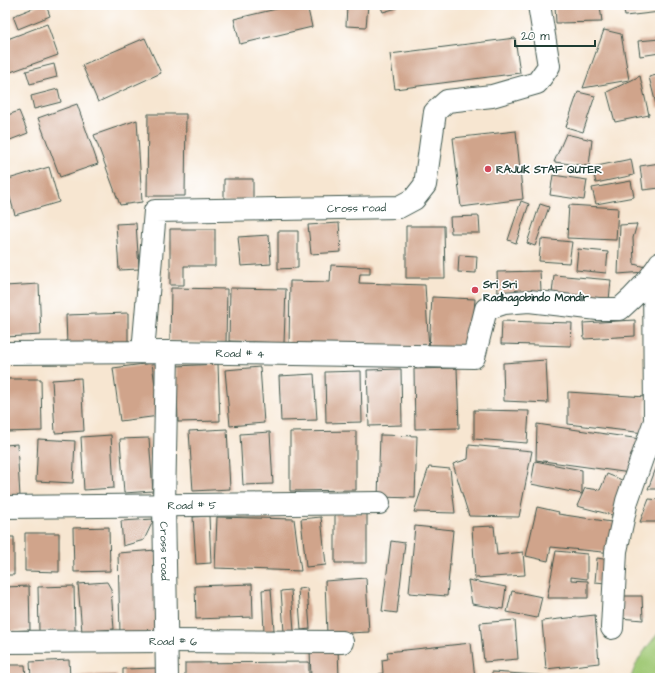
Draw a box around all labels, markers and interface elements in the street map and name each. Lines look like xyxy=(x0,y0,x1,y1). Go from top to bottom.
scale bar xyxy=(515,22,595,48)
text: 20 m xyxy=(521,28,550,45)
place label: RAJUK STAF QUTER xyxy=(496,162,602,177)
marker: RAJUK STAF QUTER xyxy=(483,164,493,174)
street label: Cross road xyxy=(327,200,386,216)
place label: Sri Sri Radhagobindo Mondir xyxy=(482,277,590,307)
marker: Sri Sri Radhagobindo Mondir xyxy=(470,285,480,295)
street label: Road # 4 xyxy=(216,346,265,362)
street label: Road # 5 xyxy=(167,498,217,513)
street label: Cross road xyxy=(156,521,172,581)
street label: Road # 6 xyxy=(149,634,197,649)

